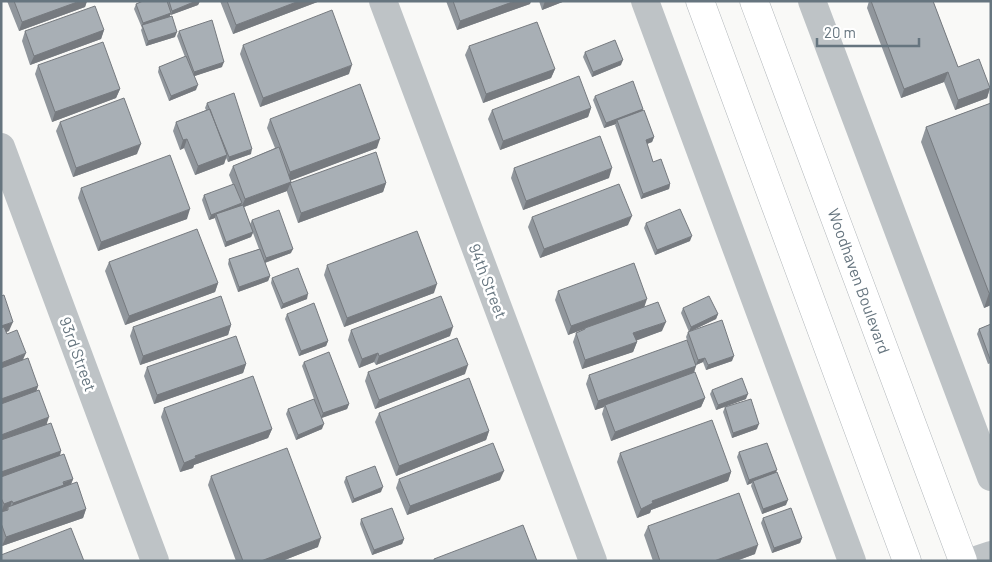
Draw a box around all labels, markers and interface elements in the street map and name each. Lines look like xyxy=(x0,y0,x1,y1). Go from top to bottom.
scale bar xyxy=(817,15,920,47)
text: 20 m xyxy=(824,23,856,41)
street label: Woodhaven Boulevard xyxy=(824,206,895,356)
street label: 94th Street xyxy=(466,241,511,321)
street label: 93rd Street xyxy=(56,314,101,394)

